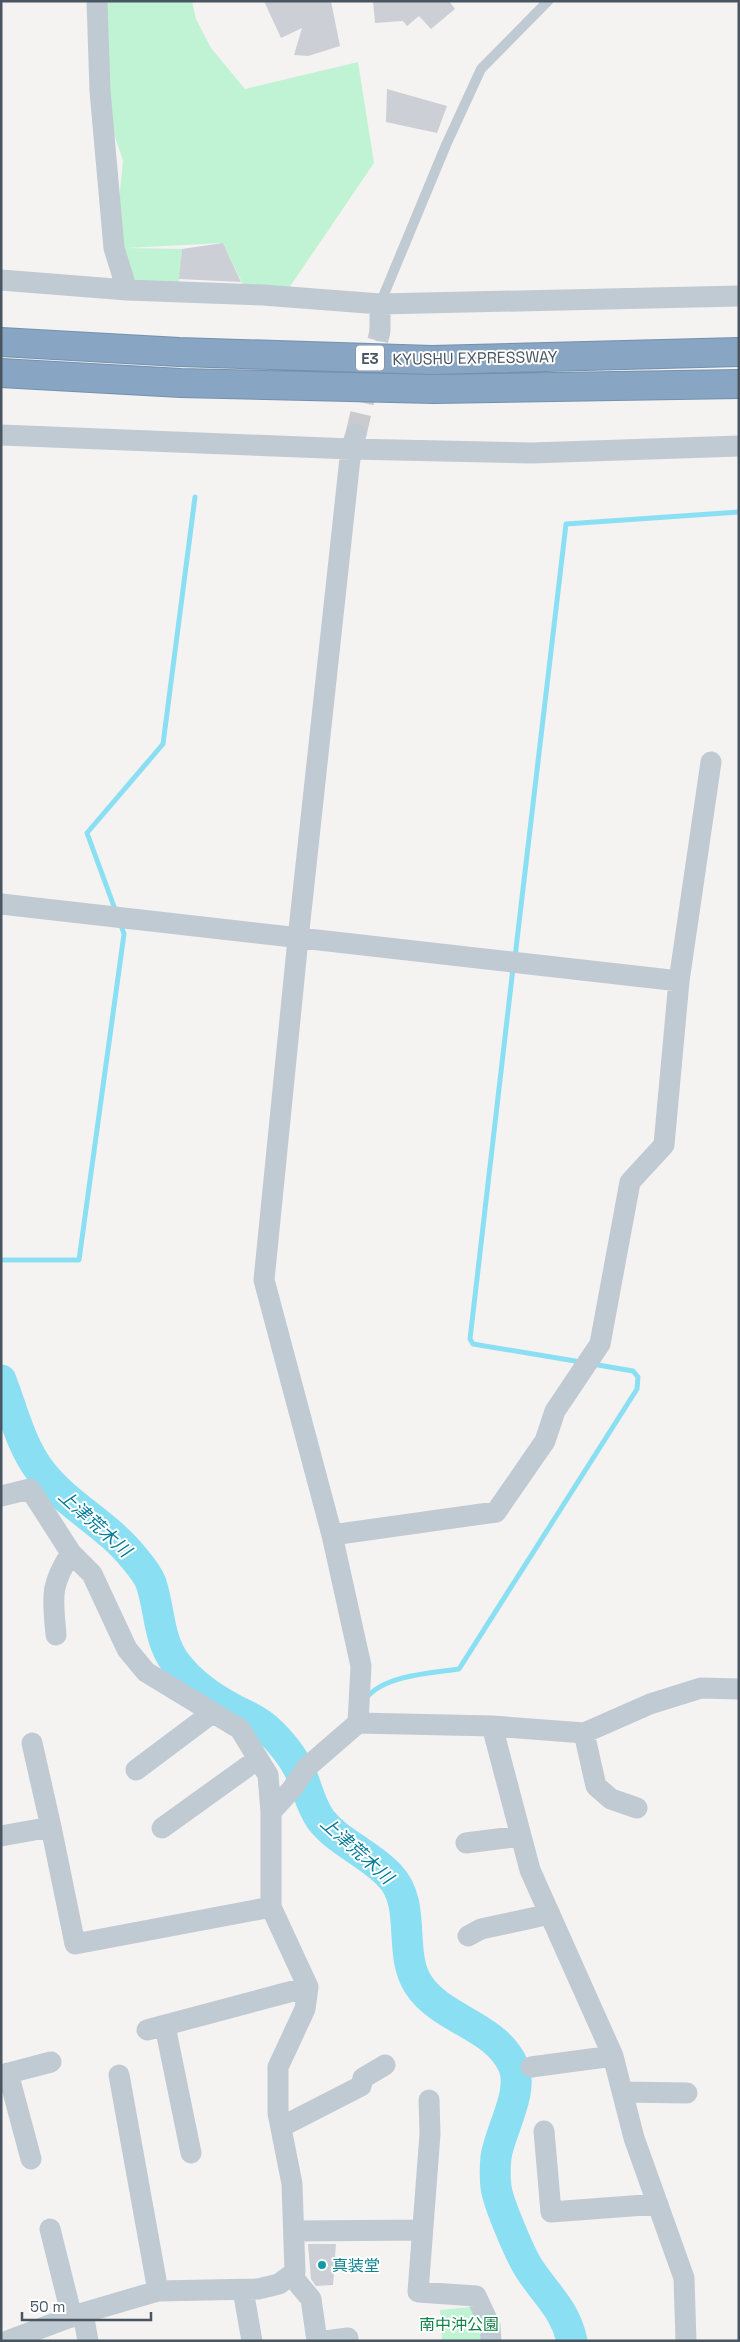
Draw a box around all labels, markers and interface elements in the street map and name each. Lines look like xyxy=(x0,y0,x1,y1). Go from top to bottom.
road number: E3 xyxy=(356,346,384,370)
street label: KYUSHU EXPRESSWAY xyxy=(392,346,558,370)
water label: 上津荒木川 xyxy=(54,1484,138,1563)
water label: 上津荒木川 xyxy=(316,1811,400,1890)
place label: 真装堂 xyxy=(332,2255,380,2276)
marker: 真装堂 xyxy=(316,2259,328,2271)
scale bar xyxy=(22,2290,151,2322)
text: 50 m xyxy=(30,2297,65,2316)
park label: 南中沖公園 xyxy=(419,2314,499,2335)

